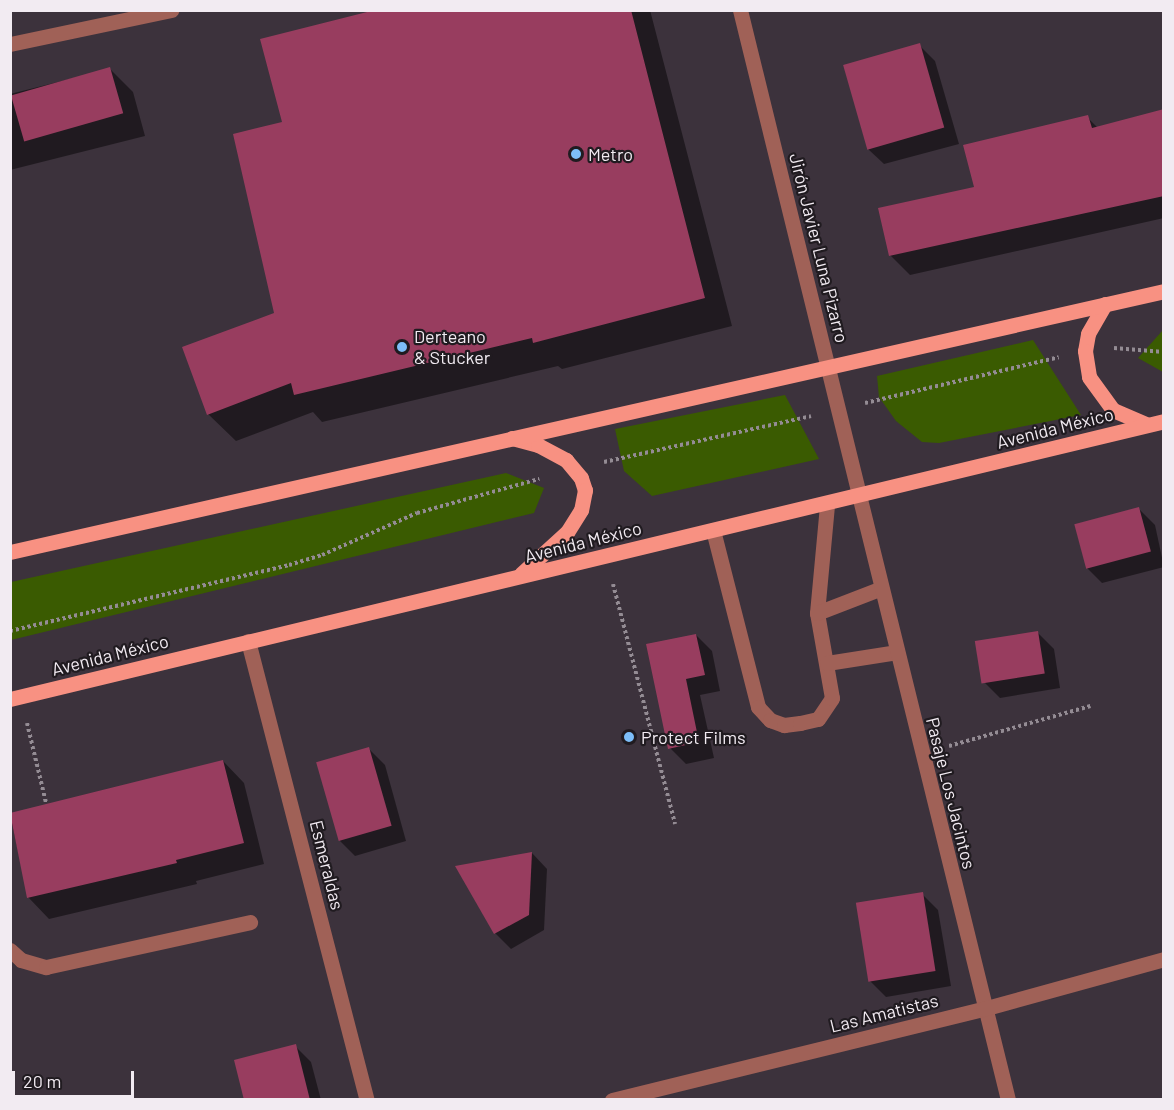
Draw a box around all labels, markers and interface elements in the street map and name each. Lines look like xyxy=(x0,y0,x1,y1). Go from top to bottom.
place label: Metro xyxy=(588,143,633,165)
marker: Metro xyxy=(569,147,583,161)
street label: Jirón Javier Luna Pizarro xyxy=(785,151,853,345)
place label: Derteano & Stucker xyxy=(414,326,490,368)
marker: Derteano & Stucker xyxy=(395,340,409,354)
street label: Avenida México xyxy=(994,403,1116,453)
street label: Avenida México xyxy=(522,517,644,567)
street label: Avenida México xyxy=(49,630,171,680)
street label: Pasaje Los Jacintos xyxy=(922,715,980,871)
place label: Protect Films xyxy=(641,726,746,748)
marker: Protect Films xyxy=(622,730,636,744)
street label: Esmeraldas xyxy=(305,818,349,912)
street label: Las Amatistas xyxy=(828,989,940,1037)
scale bar xyxy=(15,1059,136,1097)
text: 20 m xyxy=(23,1070,61,1092)

